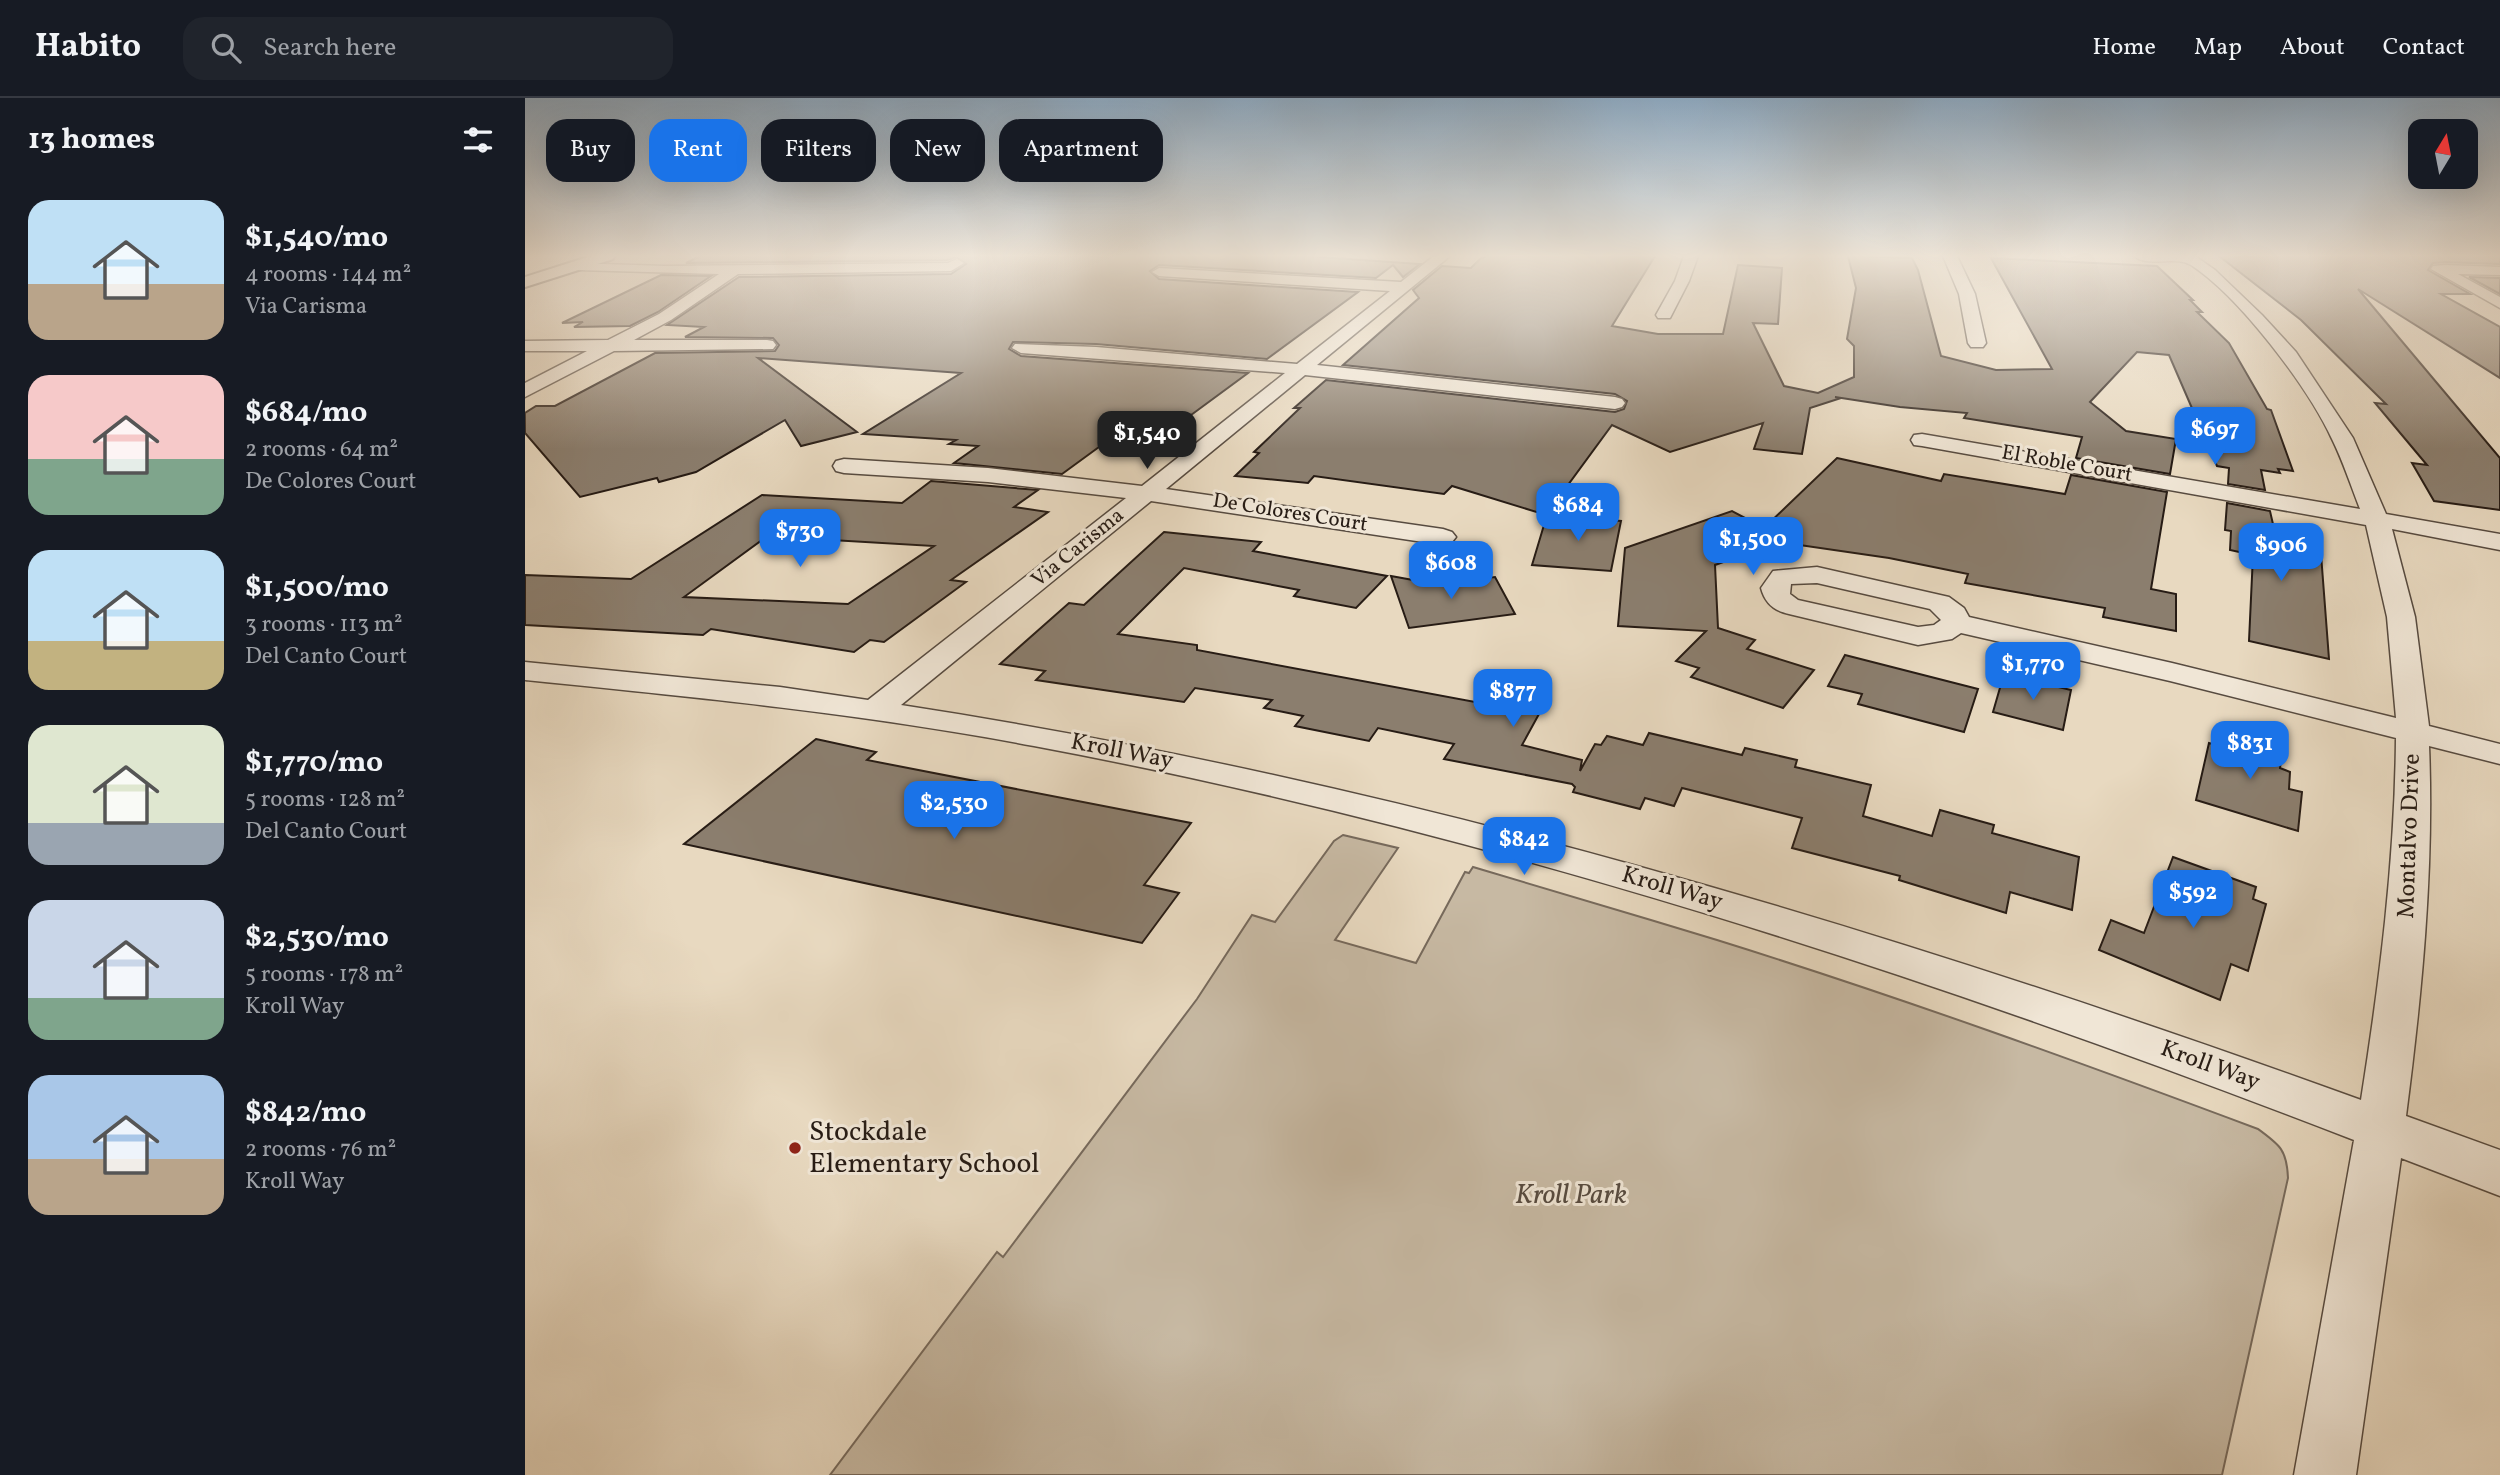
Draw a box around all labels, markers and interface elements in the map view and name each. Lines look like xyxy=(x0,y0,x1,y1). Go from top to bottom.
search box xyxy=(183,17,673,80)
text: Habito xyxy=(35,25,141,71)
icon: search xyxy=(207,29,245,67)
text: Search here xyxy=(263,30,396,66)
text: Home xyxy=(2092,31,2156,65)
text: Map xyxy=(2194,31,2242,65)
text: About xyxy=(2280,31,2345,65)
text: Contact xyxy=(2383,31,2465,65)
text: 13 homes xyxy=(28,119,155,161)
chip: Buy xyxy=(546,119,635,182)
chip: Rent xyxy=(649,119,747,182)
chip: Filters xyxy=(761,119,876,182)
chip: New xyxy=(890,119,985,182)
chip: Apartment xyxy=(999,119,1163,182)
north arrow xyxy=(2408,119,2478,189)
map controls xyxy=(2408,119,2478,189)
icon: filters xyxy=(459,121,497,159)
text: $1,540/mo xyxy=(245,217,388,259)
icon: home xyxy=(84,228,168,312)
text: 4 rooms · 144 m² xyxy=(245,259,411,291)
text: Via Carisma xyxy=(245,291,367,323)
text: $684/mo xyxy=(245,392,367,434)
icon: home xyxy=(84,403,168,487)
pin: $697 xyxy=(2174,408,2256,467)
pin: $1,540 xyxy=(1090,412,1204,471)
text: $697 xyxy=(2190,414,2240,446)
text: $1,540 xyxy=(1113,418,1181,450)
text: 2 rooms · 64 m² xyxy=(245,434,398,466)
street label: El Roble Court xyxy=(1999,438,2135,490)
text: De Colores Court xyxy=(245,466,416,498)
pin: $684 xyxy=(1537,484,1619,543)
street label: De Colores Court xyxy=(1210,486,1370,540)
text: $684 xyxy=(1552,490,1604,522)
street label: Via Carisma xyxy=(1025,502,1131,594)
pin: $730 xyxy=(759,510,841,569)
text: $730 xyxy=(775,516,825,548)
pin: $1,500 xyxy=(1696,518,1810,577)
text: $1,500 xyxy=(1719,524,1787,556)
pin: $906 xyxy=(2240,524,2322,583)
text: $906 xyxy=(2255,530,2307,562)
pin: $608 xyxy=(1410,542,1492,601)
text: $608 xyxy=(1425,548,1477,580)
text: $1,500/mo xyxy=(245,567,389,609)
icon: home xyxy=(84,578,168,662)
text: 3 rooms · 113 m² xyxy=(245,609,403,641)
text: Del Canto Court xyxy=(245,641,407,673)
pin: $1,770 xyxy=(1976,642,2090,702)
text: $1,770 xyxy=(2001,649,2065,681)
pin: $877 xyxy=(1472,670,1554,729)
text: $877 xyxy=(1489,676,1537,708)
pin: $831 xyxy=(2209,722,2291,781)
street label: Kroll Way xyxy=(1068,725,1176,779)
text: $831 xyxy=(2227,728,2273,760)
text: $1,770/mo xyxy=(245,742,383,784)
icon: home xyxy=(84,753,168,837)
street label: Montalvo Drive xyxy=(2390,753,2430,919)
pin: $2,530 xyxy=(897,782,1011,841)
text: 5 rooms · 128 m² xyxy=(245,784,405,816)
text: $2,530 xyxy=(920,788,988,820)
text: Del Canto Court xyxy=(245,816,407,848)
pin: $842 xyxy=(1483,818,1565,877)
text: $842 xyxy=(1499,824,1549,856)
street label: Kroll Way xyxy=(1617,858,1727,920)
pin: $592 xyxy=(2152,870,2234,930)
text: $592 xyxy=(2169,877,2217,909)
text: $2,530/mo xyxy=(245,917,389,959)
icon: home xyxy=(84,928,168,1012)
text: 5 rooms · 178 m² xyxy=(245,959,403,991)
text: Kroll Way xyxy=(245,991,345,1023)
street label: Kroll Way xyxy=(2155,1032,2265,1100)
text: $842/mo xyxy=(245,1092,367,1134)
icon: home xyxy=(84,1103,168,1187)
place label: Stockdale Elementary School xyxy=(809,1113,1040,1184)
text: 2 rooms · 76 m² xyxy=(245,1134,396,1166)
marker: Stockdale Elementary School xyxy=(787,1140,803,1156)
text: Kroll Way xyxy=(245,1166,345,1198)
park label: Kroll Park xyxy=(1515,1176,1627,1215)

